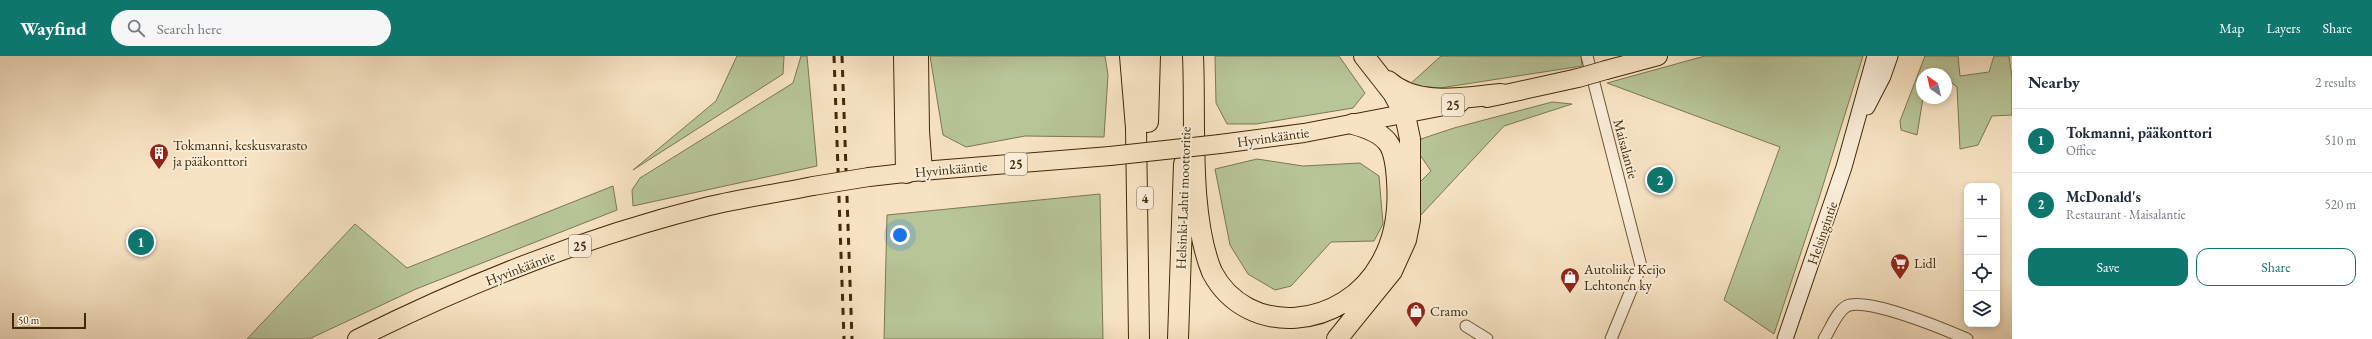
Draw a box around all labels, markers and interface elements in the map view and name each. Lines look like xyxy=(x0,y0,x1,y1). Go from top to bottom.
search box xyxy=(111,10,391,46)
text: Wayfind xyxy=(20,16,87,41)
icon: search xyxy=(125,17,147,39)
text: Search here xyxy=(157,19,222,38)
text: Map xyxy=(2219,19,2244,37)
text: Layers xyxy=(2266,19,2301,37)
text: Share xyxy=(2323,19,2352,37)
north arrow xyxy=(1916,68,1952,104)
text: Nearby xyxy=(2028,71,2080,93)
text: 2 results xyxy=(2315,74,2356,91)
road number: 25 xyxy=(1442,94,1464,116)
street label: Maisalantie xyxy=(1609,117,1643,181)
street label: Hyvinkääntie xyxy=(1236,123,1311,151)
text: Tokmanni, pääkonttori xyxy=(2066,123,2212,142)
street label: Helsinki-Lahti moottoritie xyxy=(1172,126,1195,270)
text: 1 xyxy=(2038,132,2044,149)
text: 510 m xyxy=(2325,132,2356,149)
place label: Tokmanni, keskusvarasto ja pääkonttori xyxy=(172,136,308,170)
building icon: Tokmanni, keskusvarasto ja pääkonttori xyxy=(148,142,170,170)
text: Office xyxy=(2066,142,2096,159)
road number: 25 xyxy=(1005,153,1027,175)
street label: Hyvinkääntie xyxy=(914,157,989,181)
pin: 2 xyxy=(1647,165,1673,195)
map controls xyxy=(1964,183,2000,327)
button: + xyxy=(1964,183,2000,219)
road number: 4 xyxy=(1137,187,1153,209)
text: McDonald's xyxy=(2066,187,2141,206)
text: 2 xyxy=(2038,196,2044,213)
text: 520 m xyxy=(2325,196,2356,213)
street label: Helsingintie xyxy=(1803,198,1841,267)
text: Restaurant · Maisalantie xyxy=(2066,206,2186,223)
button: − xyxy=(1964,219,2000,255)
your location xyxy=(890,225,910,245)
pin: 1 xyxy=(128,227,154,257)
road number: 25 xyxy=(569,235,591,257)
street label: Hyvinkääntie xyxy=(483,246,558,289)
button: Save xyxy=(2028,248,2188,286)
button: Share xyxy=(2196,248,2356,286)
supermarket icon: Lidl xyxy=(1889,252,1911,280)
place label: Lidl xyxy=(1914,254,1937,272)
button: locate xyxy=(1964,255,2000,291)
place label: Autoliike Keijo Lehtonen ky xyxy=(1583,260,1666,294)
shop icon: Autoliike Keijo Lehtonen ky xyxy=(1559,266,1581,294)
button: layers xyxy=(1964,291,2000,327)
shop icon: Cramo xyxy=(1405,300,1427,328)
place label: Cramo xyxy=(1430,302,1468,320)
scale bar xyxy=(12,311,86,330)
text: 50 m xyxy=(18,313,39,327)

